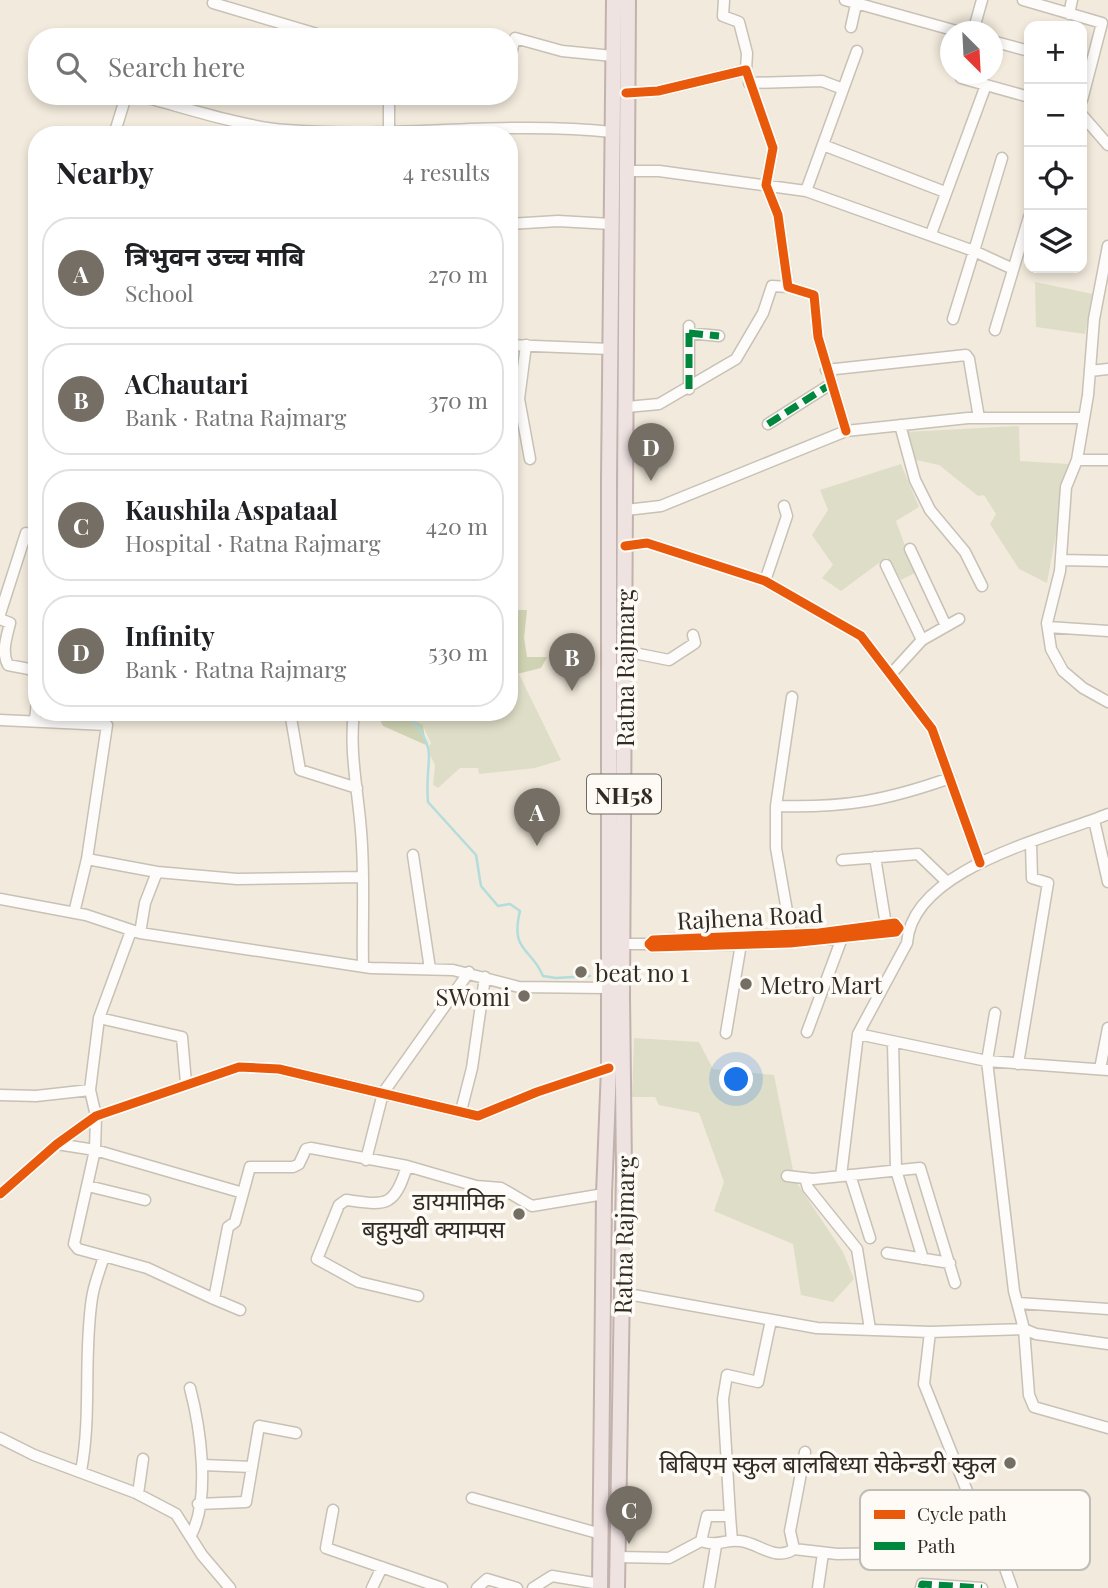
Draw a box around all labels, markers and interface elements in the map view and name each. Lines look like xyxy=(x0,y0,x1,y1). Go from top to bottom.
north arrow xyxy=(940,21,1003,84)
map controls xyxy=(1024,21,1087,273)
button: + xyxy=(1024,21,1087,84)
search box xyxy=(28,28,518,105)
icon: search xyxy=(52,48,90,86)
text: Search here xyxy=(108,49,245,84)
button: − xyxy=(1024,84,1087,147)
button: locate xyxy=(1024,147,1087,210)
text: Nearby xyxy=(56,152,154,192)
text: 4 results xyxy=(403,156,490,187)
button: layers xyxy=(1024,210,1087,273)
text: त्रिभुवन उच्च माबि xyxy=(125,238,304,273)
text: A xyxy=(73,258,89,289)
text: 270 m xyxy=(428,258,488,289)
text: School xyxy=(125,277,194,308)
text: AChautari xyxy=(125,366,248,401)
text: B xyxy=(73,384,89,415)
text: 370 m xyxy=(428,384,488,415)
text: Bank · Ratna Rajmarg xyxy=(125,401,346,432)
pin: D xyxy=(628,423,674,481)
text: Kaushila Aspataal xyxy=(125,492,338,527)
text: C xyxy=(73,510,89,541)
text: 420 m xyxy=(426,510,488,541)
text: Hospital · Ratna Rajmarg xyxy=(125,527,381,558)
street label: Ratna Rajmarg xyxy=(608,588,640,747)
text: Infinity xyxy=(125,618,215,653)
pin: B xyxy=(549,633,595,691)
text: D xyxy=(72,636,90,667)
text: 530 m xyxy=(428,636,488,667)
text: Bank · Ratna Rajmarg xyxy=(125,653,346,684)
road number: NH58 xyxy=(587,774,661,814)
pin: A xyxy=(514,788,560,846)
street label: Rajhena Road xyxy=(676,896,824,936)
place label: beat no 1 xyxy=(595,956,689,988)
marker: beat no 1 xyxy=(573,964,589,980)
place label: Metro Mart xyxy=(760,968,883,1000)
marker: Metro Mart xyxy=(738,976,754,992)
place label: SWomi xyxy=(435,980,510,1012)
marker: SWomi xyxy=(516,988,532,1004)
your location xyxy=(719,1062,753,1096)
street label: Ratna Rajmarg xyxy=(606,1155,640,1315)
place label: डायमामिक बहुमुखी क्याम्पस xyxy=(362,1184,506,1246)
marker: डायमामिक बहुमुखी क्याम्पस xyxy=(511,1206,527,1222)
place label: बिबिएम स्कुल बालबिध्या सेकेन्डरी स्कुल xyxy=(659,1447,997,1480)
marker: बिबिएम स्कुल बालबिध्या सेकेन्डरी स्कुल xyxy=(1002,1455,1018,1471)
pin: C xyxy=(606,1486,652,1544)
legend xyxy=(860,1490,1090,1570)
text: Cycle path xyxy=(917,1500,1007,1526)
text: Path xyxy=(917,1532,955,1558)

